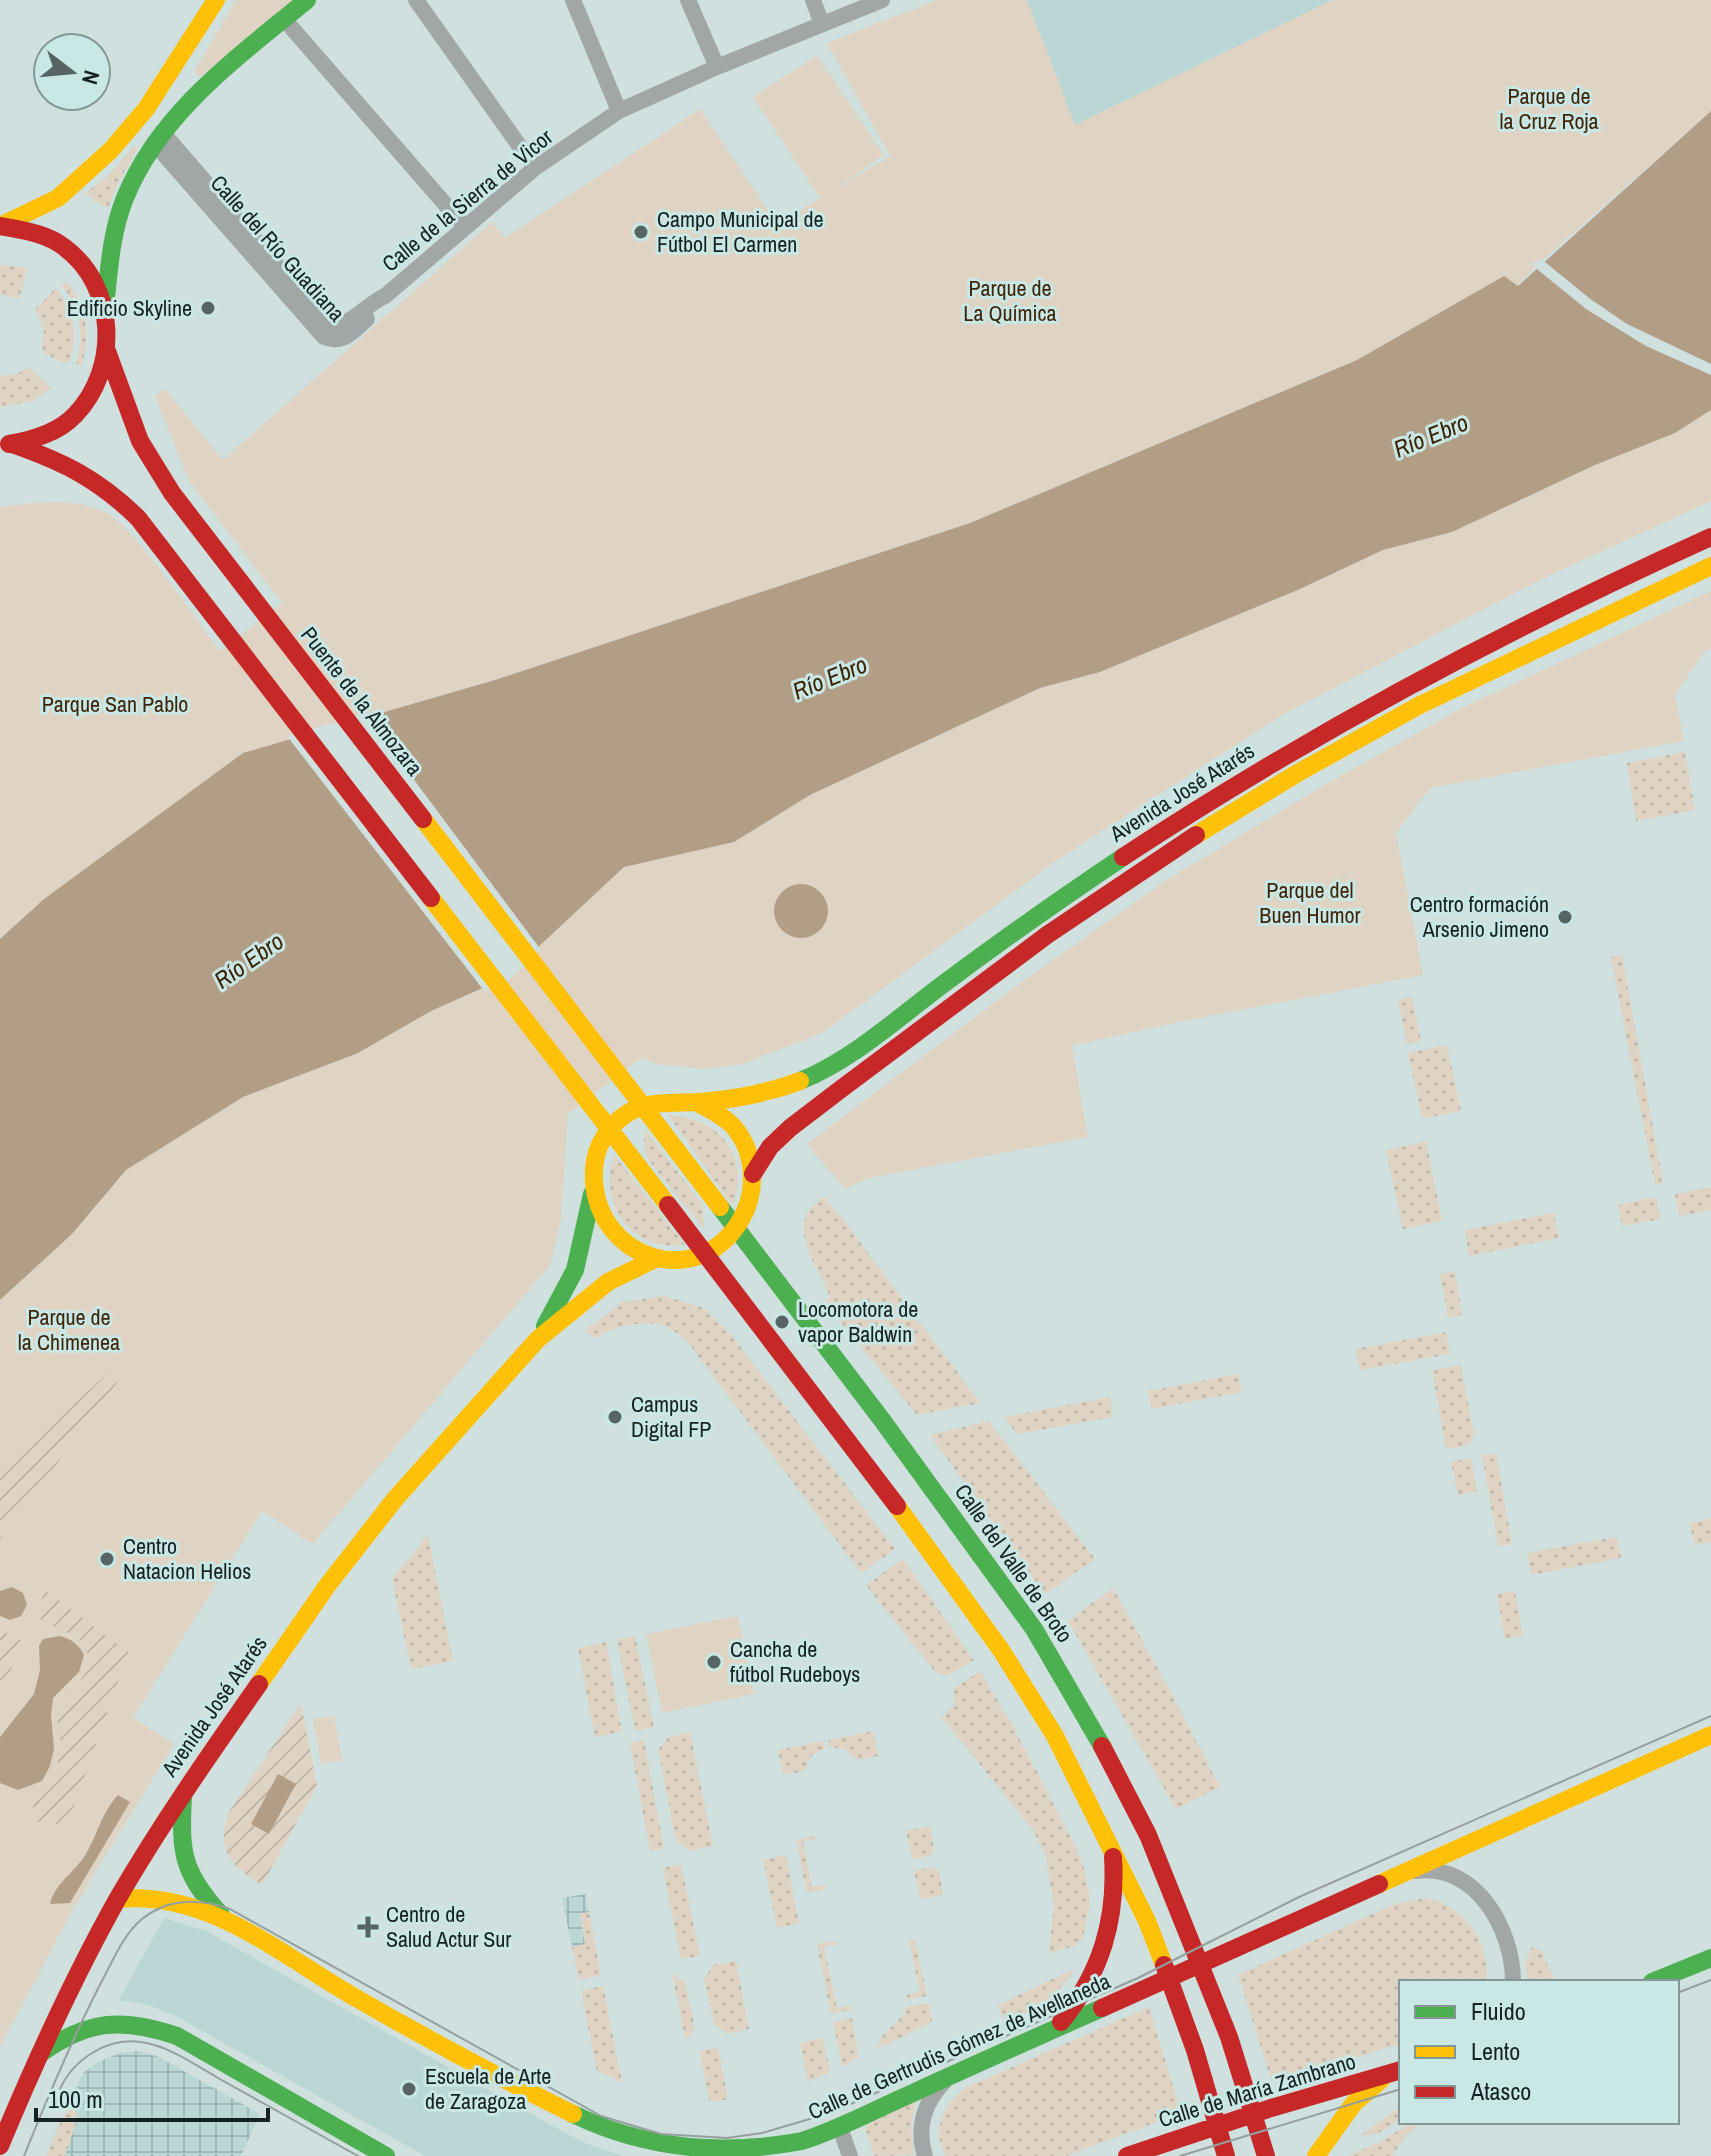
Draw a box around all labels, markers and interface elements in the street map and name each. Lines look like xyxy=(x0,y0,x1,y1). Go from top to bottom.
north arrow xyxy=(32,32,112,112)
text: N xyxy=(75,67,107,88)
park label: Parque de la Cruz Roja xyxy=(1499,81,1599,136)
street label: Calle de la Sierra de Vicor xyxy=(375,122,559,278)
street label: Calle del Río Guadiana xyxy=(204,168,352,328)
place label: Campo Municipal de Fútbol El Carmen xyxy=(657,204,823,259)
marker: Campo Municipal de Fútbol El Carmen xyxy=(632,223,650,241)
park label: Parque de La Química xyxy=(963,273,1057,328)
place label: Edificio Skyline xyxy=(67,293,192,323)
marker: Edificio Skyline xyxy=(199,299,217,317)
water label: Río Ebro xyxy=(1389,406,1473,464)
street label: Puente de la Almozara xyxy=(294,620,430,782)
water label: Río Ebro xyxy=(788,648,872,706)
park label: Parque San Pablo xyxy=(42,689,188,719)
street label: Avenida José Atarés xyxy=(1103,736,1260,849)
park label: Parque del Buen Humor xyxy=(1259,875,1361,930)
place label: Centro formación Arsenio Jimeno xyxy=(1410,889,1549,944)
marker: Centro formación Arsenio Jimeno xyxy=(1556,908,1574,926)
water label: Río Ebro xyxy=(207,925,289,996)
place label: Locomotora de vapor Baldwin xyxy=(798,1294,918,1349)
park label: Parque de la Chimenea xyxy=(18,1302,120,1357)
marker: Locomotora de vapor Baldwin xyxy=(773,1313,791,1331)
place label: Campus Digital FP xyxy=(631,1389,711,1444)
marker: Campus Digital FP xyxy=(606,1408,624,1426)
street label: Calle del Valle de Broto xyxy=(948,1478,1080,1648)
place label: Centro Natacion Helios xyxy=(123,1531,251,1586)
marker: Centro Natacion Helios xyxy=(98,1550,116,1568)
street label: Avenida José Atarés xyxy=(154,1630,274,1783)
place label: Cancha de fútbol Rudeboys xyxy=(730,1634,860,1689)
marker: Cancha de fútbol Rudeboys xyxy=(705,1653,723,1671)
place label: Centro de Salud Actur Sur xyxy=(386,1899,511,1954)
marker: Centro de Salud Actur Sur xyxy=(357,1916,379,1938)
street label: Calle de Gertrudis Gómez de Avellaneda xyxy=(803,1966,1115,2126)
legend xyxy=(1399,1980,1679,2124)
text: Fluido xyxy=(1471,1995,1526,2027)
text: Lento xyxy=(1471,2035,1520,2067)
street label: Calle de María Zambrano xyxy=(1155,2046,1359,2134)
place label: Escuela de Arte de Zaragoza xyxy=(425,2061,551,2116)
scale bar xyxy=(36,2072,268,2122)
text: Atasco xyxy=(1470,2075,1531,2107)
marker: Escuela de Arte de Zaragoza xyxy=(400,2080,418,2098)
text: 100 m xyxy=(48,2083,103,2115)

